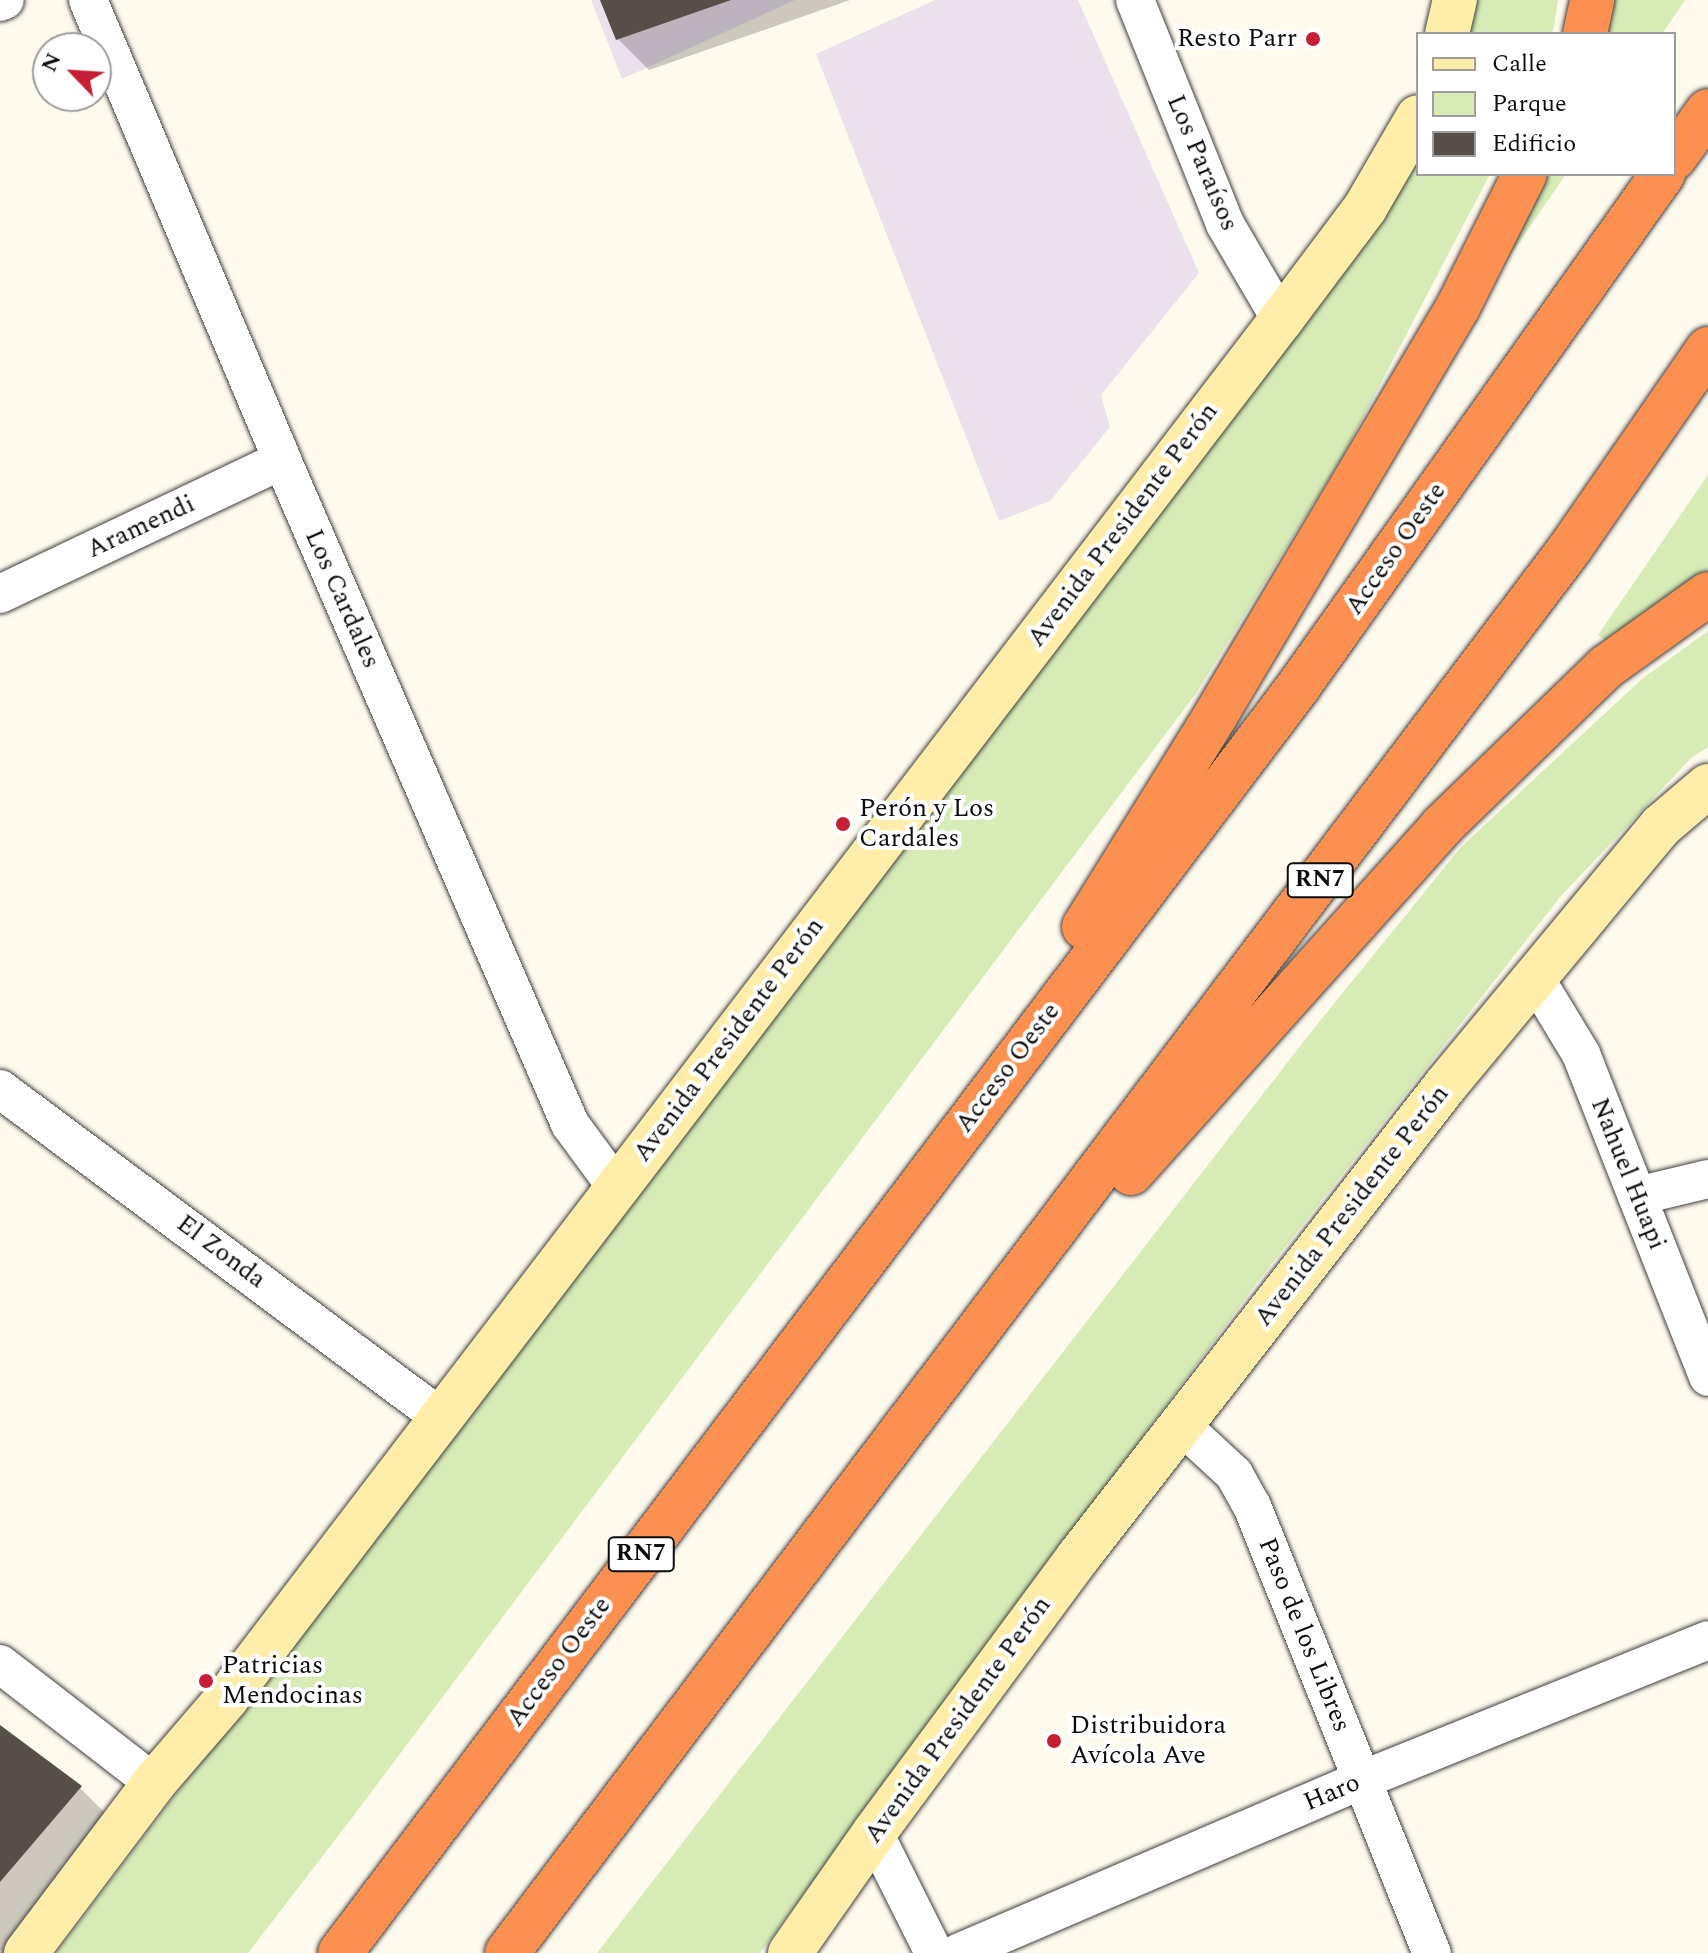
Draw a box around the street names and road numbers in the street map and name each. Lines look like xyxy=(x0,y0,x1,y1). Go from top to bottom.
street label: Los Paraísos xyxy=(1159,90,1245,236)
street label: Avenida Presidente Perón xyxy=(1021,397,1225,653)
street label: Acceso Oeste xyxy=(1339,477,1453,621)
street label: Aramendi xyxy=(82,488,200,566)
street label: Los Cardales xyxy=(298,525,386,673)
road number: RN7 xyxy=(1286,860,1354,900)
street label: Avenida Presidente Perón xyxy=(627,912,831,1168)
street label: Acceso Oeste xyxy=(949,997,1067,1139)
street label: Avenida Presidente Perón xyxy=(1248,1079,1456,1333)
street label: Nahuel Huapi xyxy=(1583,1094,1673,1254)
street label: El Zonda xyxy=(170,1208,272,1296)
street label: Paso de los Libres xyxy=(1251,1533,1357,1737)
road number: RN7 xyxy=(607,1534,675,1574)
street label: Avenida Presidente Perón xyxy=(858,1590,1058,1850)
street label: Acceso Oeste xyxy=(500,1591,618,1733)
street label: Haro xyxy=(1299,1767,1365,1819)

